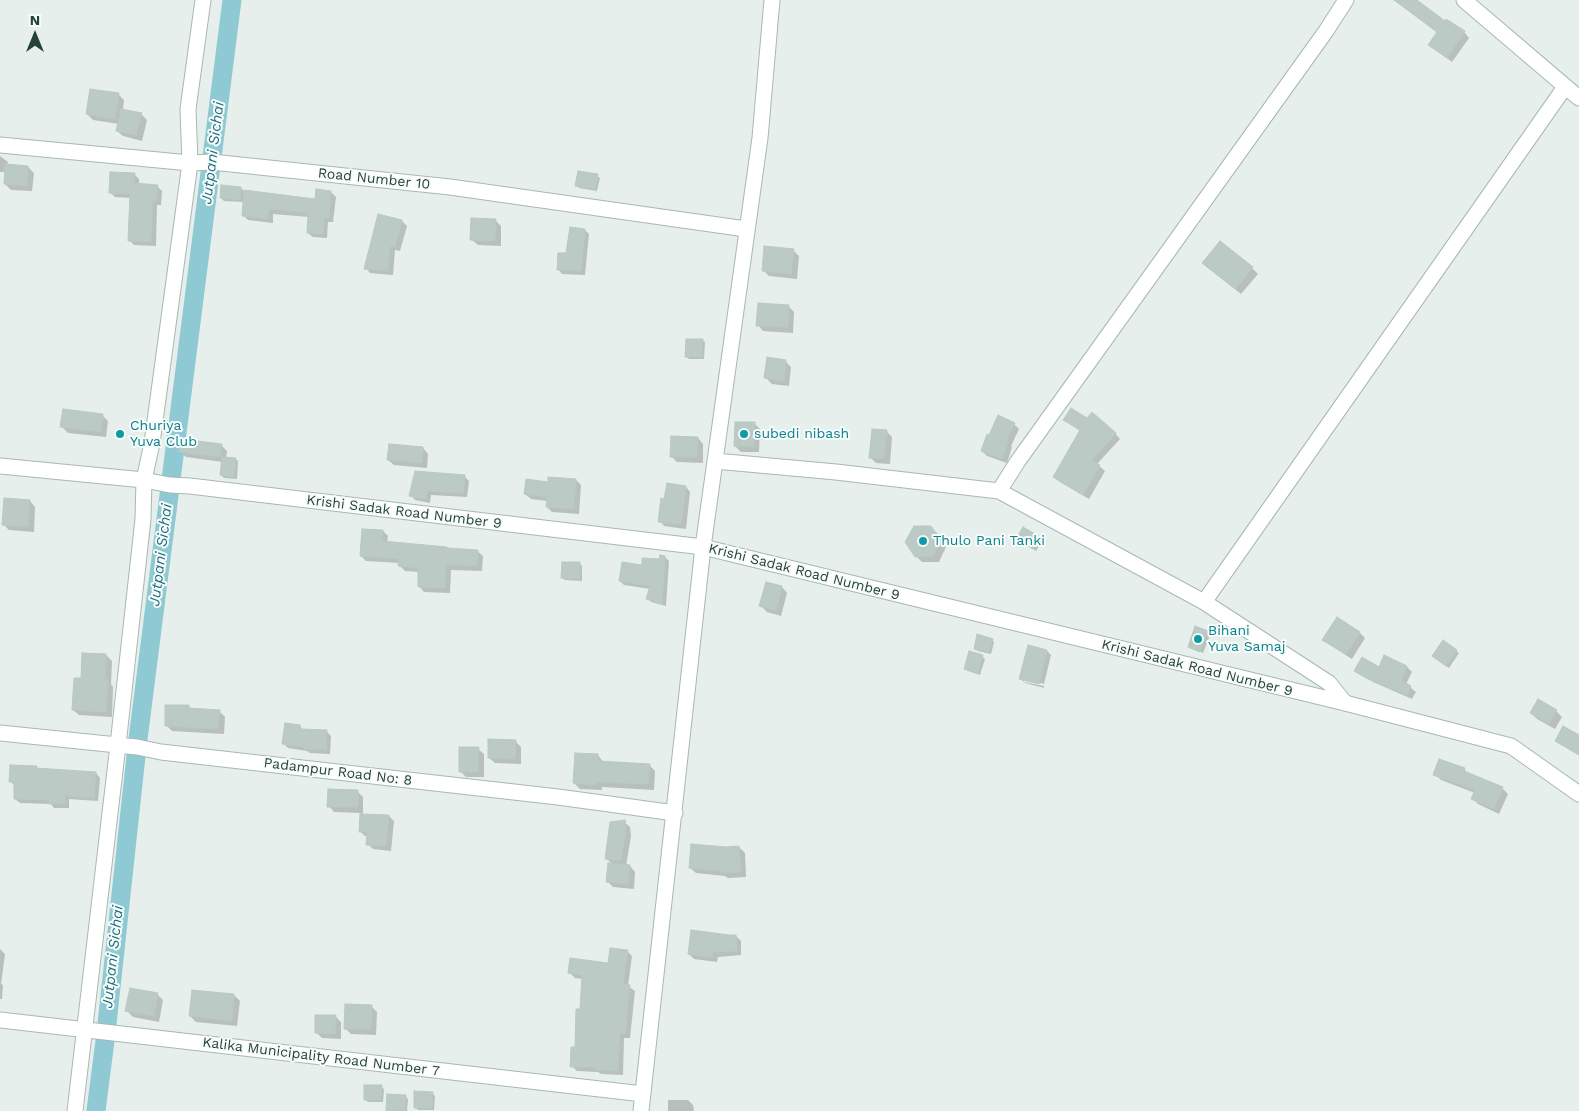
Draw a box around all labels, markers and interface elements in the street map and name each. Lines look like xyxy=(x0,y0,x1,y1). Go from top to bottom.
north arrow xyxy=(10,10,60,60)
text: N xyxy=(30,12,40,28)
water label: Jutpani Sichai xyxy=(198,101,228,205)
street label: Road Number 10 xyxy=(317,165,431,193)
place label: Churiya Yuva Club xyxy=(130,418,197,451)
place label: subedi nibash xyxy=(754,426,849,442)
marker: Churiya Yuva Club xyxy=(114,428,126,440)
marker: subedi nibash xyxy=(738,428,750,440)
street label: Krishi Sadak Road Number 9 xyxy=(306,492,502,532)
water label: Jutpani Sichai xyxy=(146,503,176,607)
place label: Thulo Pani Tanki xyxy=(933,533,1045,549)
marker: Thulo Pani Tanki xyxy=(917,535,929,547)
street label: Krishi Sadak Road Number 9 xyxy=(707,540,901,604)
place label: Bihani Yuva Samaj xyxy=(1208,623,1285,656)
marker: Bihani Yuva Samaj xyxy=(1192,633,1204,645)
street label: Krishi Sadak Road Number 9 xyxy=(1100,636,1294,700)
street label: Padampur Road No: 8 xyxy=(263,755,413,789)
water label: Jutpani Sichai xyxy=(99,905,127,1009)
street label: Kalika Municipality Road Number 7 xyxy=(202,1034,440,1080)

